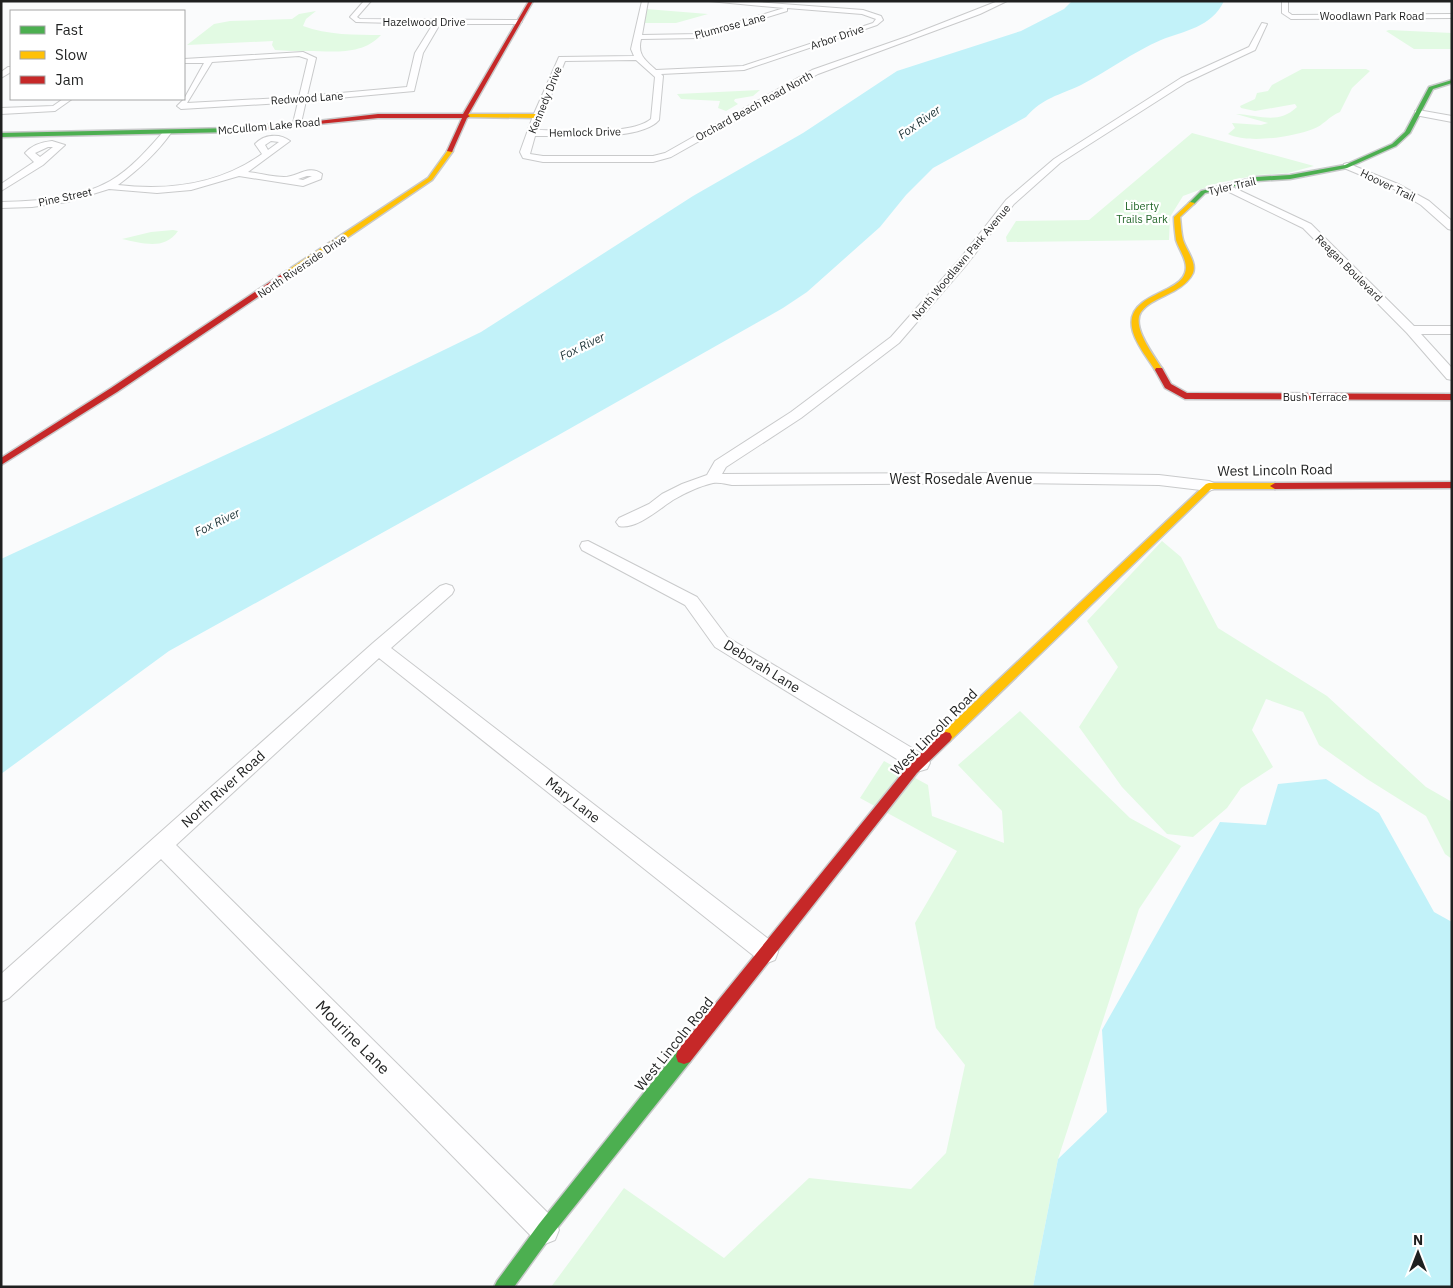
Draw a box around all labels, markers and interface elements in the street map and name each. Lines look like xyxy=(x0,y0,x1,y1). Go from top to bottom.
street label: Woodlawn Park Road xyxy=(1320,9,1424,23)
legend xyxy=(10,10,185,100)
street label: Plumrose Lane xyxy=(693,10,767,42)
street label: Hazelwood Drive xyxy=(383,15,465,29)
text: Fast xyxy=(55,20,83,39)
street label: Arbor Drive xyxy=(808,21,866,53)
text: Slow xyxy=(55,45,88,64)
street label: Kennedy Drive xyxy=(525,64,565,136)
street label: Orchard Beach Road North xyxy=(693,68,815,144)
text: Jam xyxy=(55,70,84,89)
street label: Redwood Lane xyxy=(270,88,344,108)
water label: Fox River xyxy=(895,102,944,142)
street label: McCullom Lake Road xyxy=(217,115,321,137)
street label: Hemlock Drive xyxy=(549,124,621,140)
street label: Hoover Trail xyxy=(1358,166,1418,204)
street label: Tyler Trail xyxy=(1207,174,1257,198)
street label: Pine Street xyxy=(37,184,93,210)
park label: Liberty Trails Park xyxy=(1116,199,1168,226)
street label: North Woodlawn Park Avenue xyxy=(908,201,1014,323)
street label: North Riverside Drive xyxy=(255,231,349,301)
street label: Reagan Boulevard xyxy=(1312,231,1386,305)
water label: Fox River xyxy=(557,328,608,363)
street label: Bush Terrace xyxy=(1283,390,1347,404)
street label: West Lincoln Road xyxy=(1217,460,1333,480)
street label: West Rosedale Avenue xyxy=(889,470,1033,488)
water label: Fox River xyxy=(192,504,243,539)
street label: Deborah Lane xyxy=(720,635,804,697)
street label: West Lincoln Road xyxy=(887,685,981,779)
street label: North River Road xyxy=(177,747,269,831)
street label: Mary Lane xyxy=(542,773,604,827)
street label: West Lincoln Road xyxy=(631,993,717,1095)
street label: Mourine Lane xyxy=(312,996,395,1079)
north arrow xyxy=(1393,1228,1443,1278)
text: N xyxy=(1413,1231,1423,1249)

